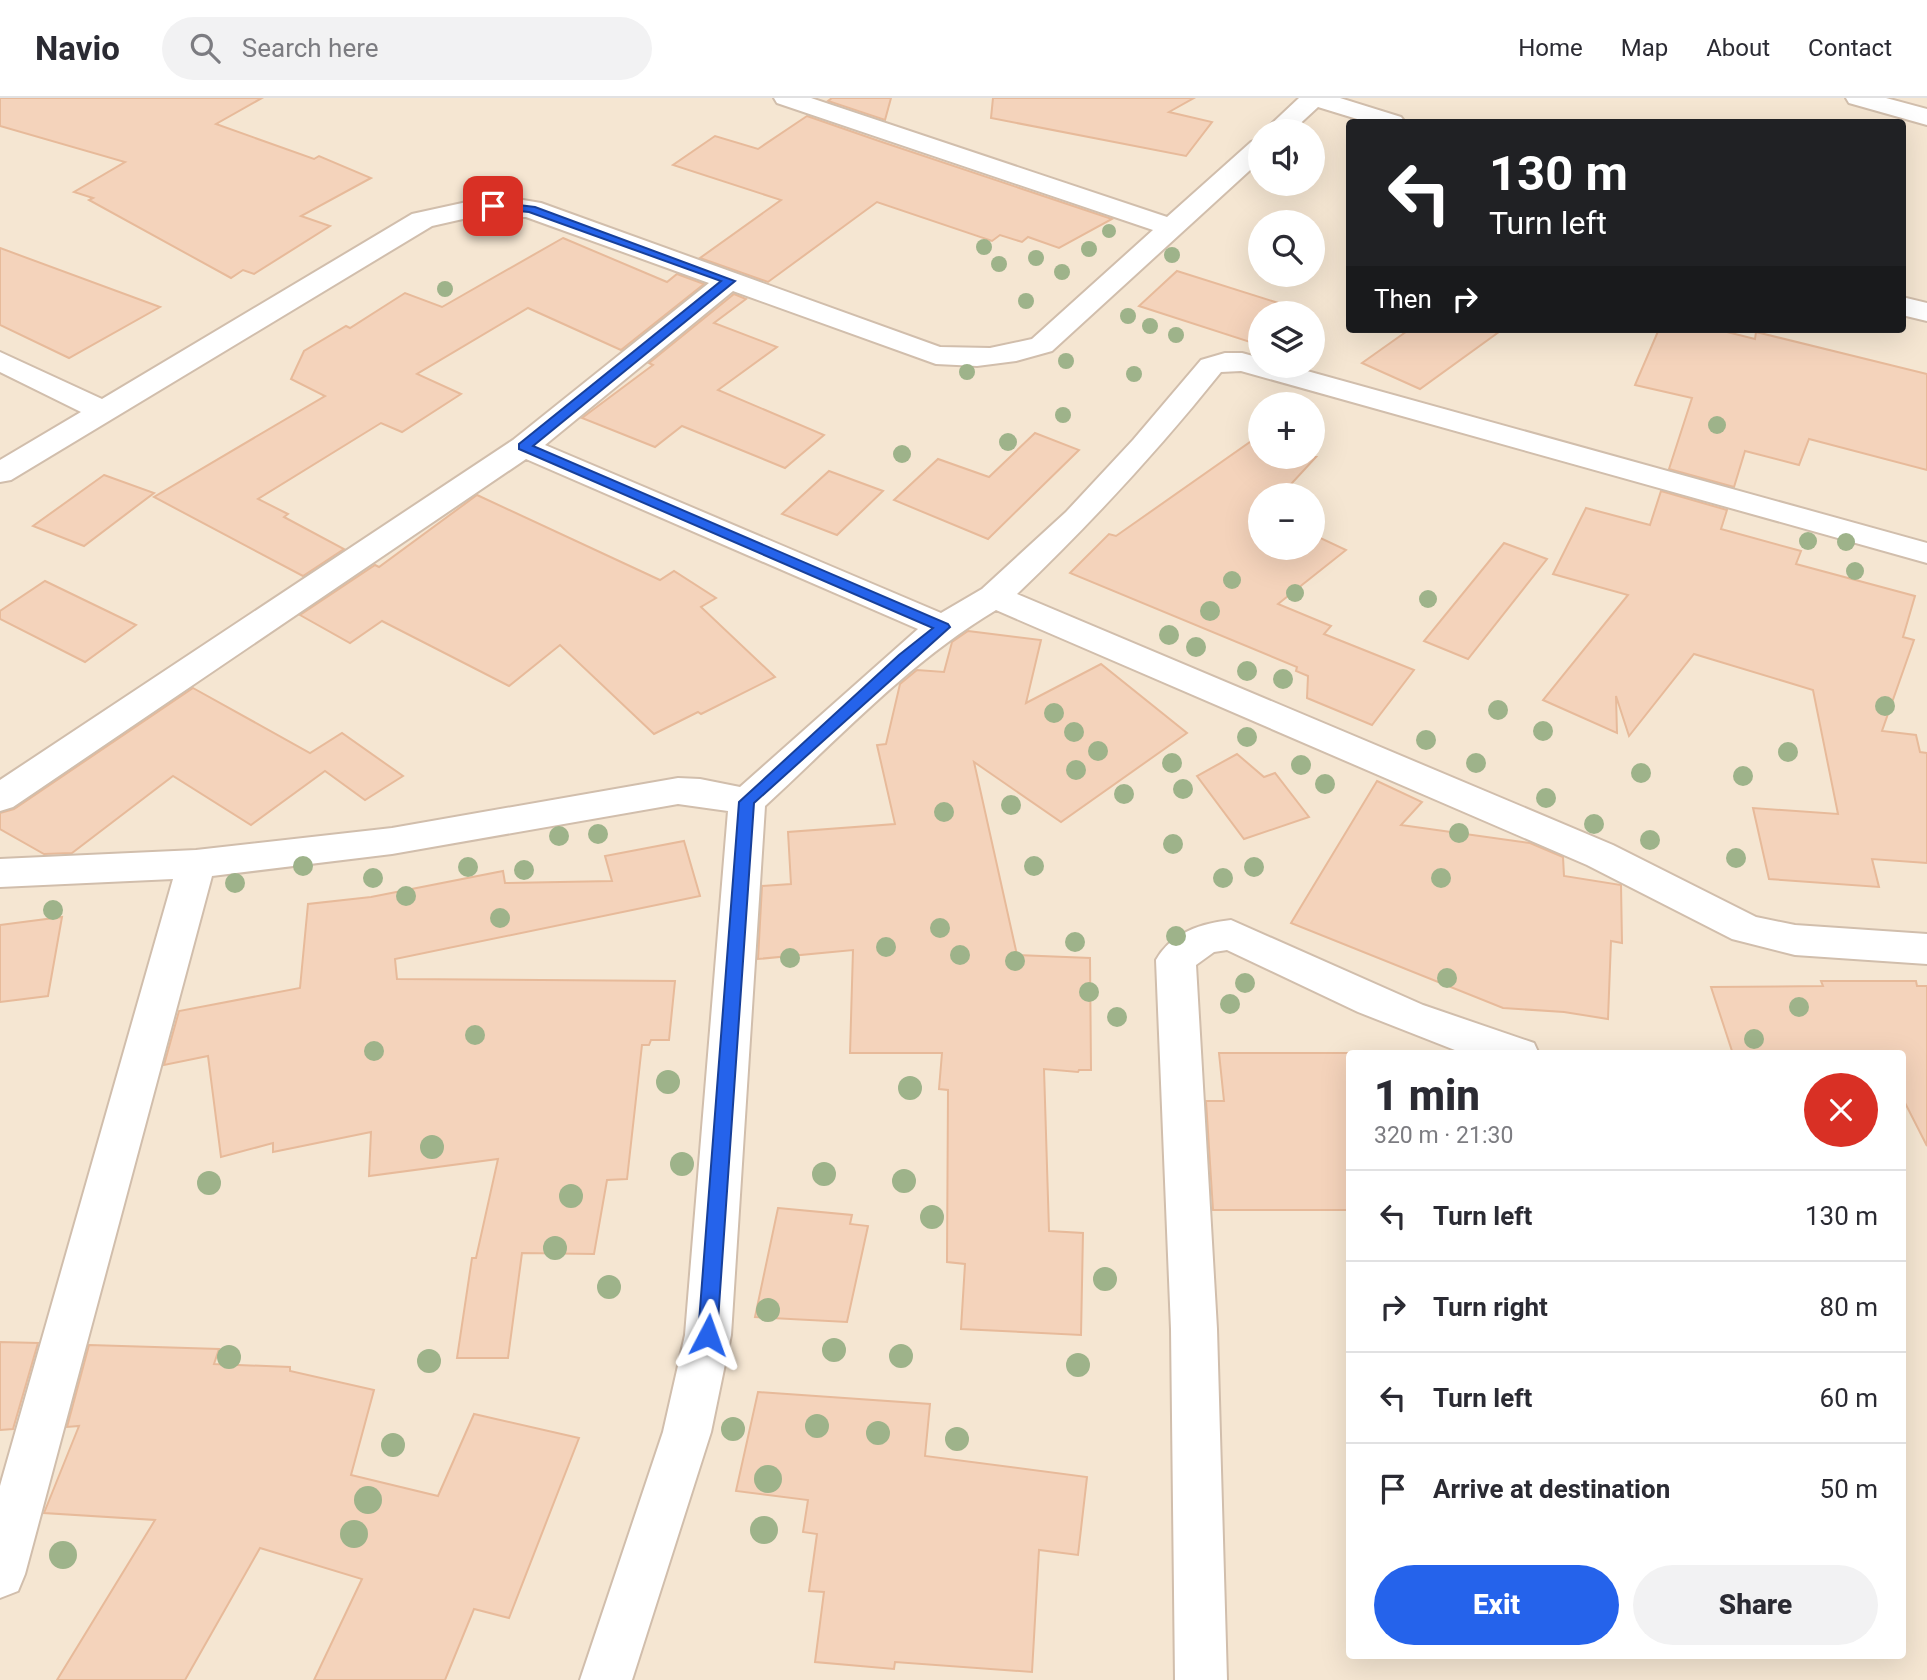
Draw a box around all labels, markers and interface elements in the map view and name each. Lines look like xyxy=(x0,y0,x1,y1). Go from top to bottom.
search box xyxy=(162,17,652,80)
text: Navio xyxy=(35,29,120,68)
icon: search xyxy=(186,29,224,67)
text: Search here xyxy=(242,33,379,63)
text: Home xyxy=(1518,34,1583,62)
text: Map xyxy=(1621,34,1668,62)
text: About xyxy=(1706,34,1770,62)
text: Contact xyxy=(1808,34,1892,62)
map controls xyxy=(1248,119,1325,560)
button: sound xyxy=(1248,119,1325,196)
text: 130 m xyxy=(1489,145,1628,202)
icon: left xyxy=(1374,147,1465,238)
pin xyxy=(463,176,523,236)
icon: arrive xyxy=(474,187,512,225)
text: Turn left xyxy=(1489,204,1607,242)
button: search xyxy=(1248,210,1325,287)
icon: right xyxy=(1446,280,1484,318)
text: Then xyxy=(1374,284,1432,314)
button: layers xyxy=(1248,301,1325,378)
button: + xyxy=(1248,392,1325,469)
button: − xyxy=(1248,483,1325,560)
text: 1 min xyxy=(1374,1071,1480,1120)
button: close xyxy=(1804,1073,1878,1147)
text: 320 m · 21:30 xyxy=(1374,1122,1513,1149)
icon: left xyxy=(1374,1197,1412,1235)
text: Turn left xyxy=(1433,1201,1532,1231)
text: 130 m xyxy=(1805,1201,1878,1231)
icon: right xyxy=(1374,1288,1412,1326)
text: Turn right xyxy=(1433,1292,1548,1322)
text: 80 m xyxy=(1820,1292,1878,1322)
position arrow xyxy=(671,1298,745,1372)
icon: left xyxy=(1374,1379,1412,1417)
text: Turn left xyxy=(1433,1383,1532,1413)
text: 60 m xyxy=(1820,1383,1878,1413)
icon: arrive xyxy=(1374,1470,1412,1508)
text: Arrive at destination xyxy=(1433,1474,1670,1504)
text: 50 m xyxy=(1820,1474,1878,1504)
button: Exit xyxy=(1374,1565,1619,1645)
button: Share xyxy=(1633,1565,1878,1645)

